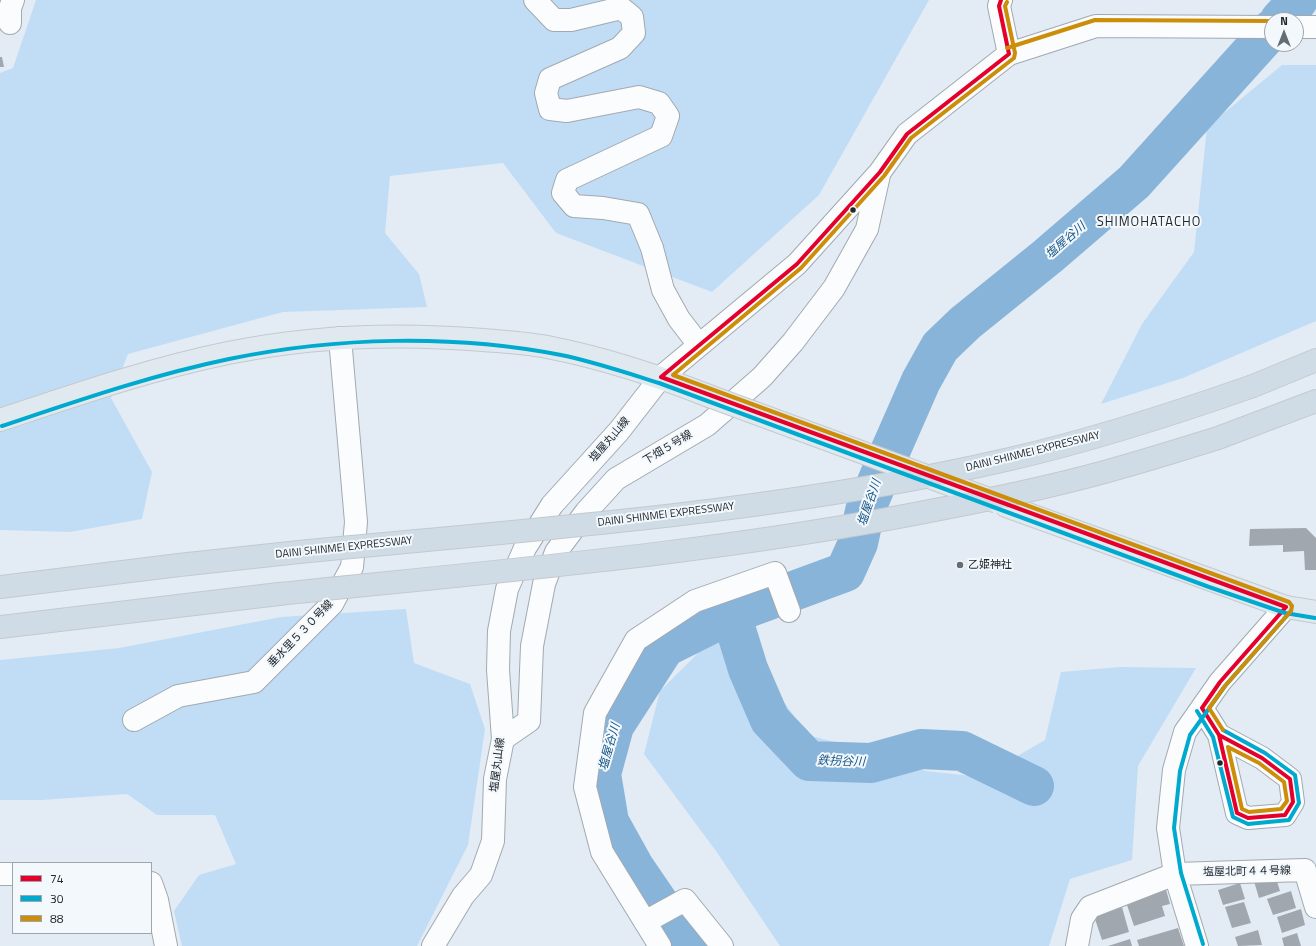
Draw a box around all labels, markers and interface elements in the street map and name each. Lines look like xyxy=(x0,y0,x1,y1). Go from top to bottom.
north arrow xyxy=(1264,12,1304,52)
text: N xyxy=(1280,13,1288,29)
unlabelled marker xyxy=(848,205,858,215)
district label: SHIMOHATACHO xyxy=(1097,215,1201,231)
water label: 塩屋谷川 xyxy=(1043,220,1089,262)
street label: 塩屋丸山線 xyxy=(587,415,633,465)
street label: 下畑５号線 xyxy=(641,428,695,468)
street label: DAINI SHINMEI EXPRESSWAY xyxy=(965,429,1101,475)
water label: 塩屋谷川 xyxy=(855,478,885,528)
street label: DAINI SHINMEI EXPRESSWAY xyxy=(597,500,735,530)
street label: DAINI SHINMEI EXPRESSWAY xyxy=(275,534,413,562)
place label: 乙姫神社 xyxy=(968,558,1012,572)
marker: 乙姫神社 xyxy=(955,560,965,570)
street label: 垂水里５３０号線 xyxy=(266,598,336,670)
water label: 塩屋谷川 xyxy=(596,722,624,772)
street label: 塩屋丸山線 xyxy=(488,737,508,793)
water label: 鉄拐谷川 xyxy=(817,754,865,770)
unlabelled marker xyxy=(1215,758,1225,768)
legend xyxy=(12,862,152,934)
street label: 塩屋北町４４号線 xyxy=(1203,865,1291,879)
text: 74 xyxy=(50,869,63,888)
text: 30 xyxy=(50,889,63,908)
text: 88 xyxy=(50,909,63,928)

